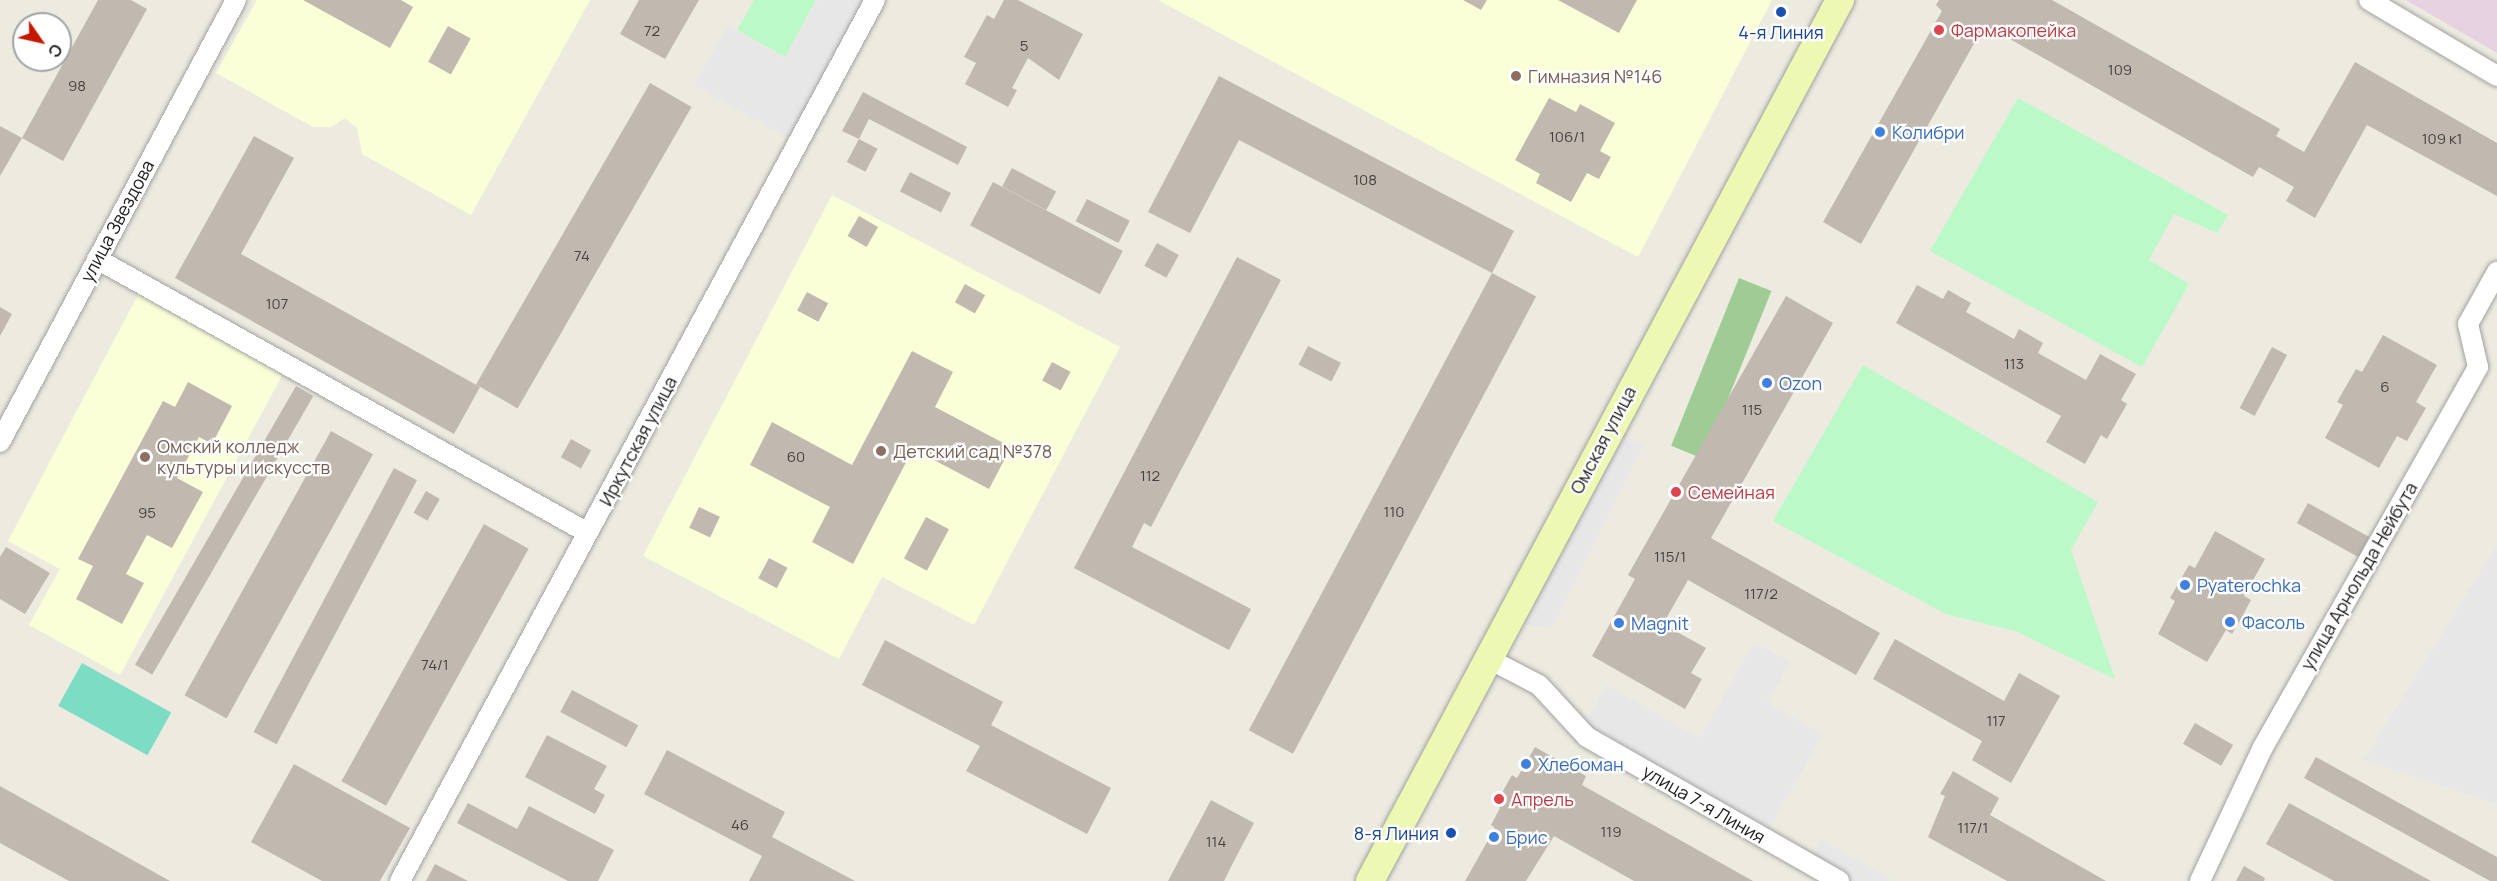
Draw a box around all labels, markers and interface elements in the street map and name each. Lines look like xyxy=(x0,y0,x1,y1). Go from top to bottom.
marker: 4-я Линия xyxy=(1774,5,1788,19)
north arrow xyxy=(12,12,72,72)
place label: Фармакопейка xyxy=(1951,19,2076,41)
place label: 4-я Линия xyxy=(1738,21,1824,43)
house number: 72 xyxy=(644,22,660,40)
marker: Фармакопейка xyxy=(1932,23,1946,37)
house number: 5 xyxy=(1020,37,1028,55)
text: С xyxy=(43,40,68,62)
house number: 109 xyxy=(2108,61,2132,79)
place label: Гимназия №146 xyxy=(1528,65,1662,87)
marker: Гимназия №146 xyxy=(1509,69,1523,83)
house number: 98 xyxy=(68,77,86,95)
place label: Колибри xyxy=(1892,121,1965,143)
marker: Колибри xyxy=(1873,125,1887,139)
house number: 106/1 xyxy=(1549,128,1585,146)
house number: 109 к1 xyxy=(2422,130,2462,148)
street label: улица Звездова xyxy=(76,156,158,286)
house number: 108 xyxy=(1353,171,1377,189)
house number: 74 xyxy=(574,247,590,265)
house number: 107 xyxy=(266,295,288,313)
house number: 113 xyxy=(2004,355,2024,373)
place label: Ozon xyxy=(1779,372,1822,394)
street label: Иркутская улица xyxy=(595,373,681,509)
marker: Ozon xyxy=(1760,376,1774,390)
house number: 6 xyxy=(2380,378,2390,396)
street label: Омская улица xyxy=(1566,383,1640,497)
house number: 115 xyxy=(1742,401,1762,419)
place label: Омский колледж культуры и искусств xyxy=(157,436,330,478)
place label: Детский сад №378 xyxy=(893,440,1052,462)
marker: Детский сад №378 xyxy=(874,444,888,458)
house number: 60 xyxy=(787,448,805,466)
marker: Омский колледж культуры и искусств xyxy=(138,450,152,464)
house number: 112 xyxy=(1140,467,1160,485)
street label: улица Арнольда Нейбута xyxy=(2296,478,2422,674)
place label: Семейная xyxy=(1688,481,1775,503)
marker: Семейная xyxy=(1669,485,1683,499)
house number: 110 xyxy=(1384,503,1404,521)
house number: 95 xyxy=(138,504,156,522)
house number: 115/1 xyxy=(1654,548,1686,566)
place label: Pyaterochka xyxy=(2197,574,2301,596)
marker: Pyaterochka xyxy=(2178,578,2192,592)
house number: 117/2 xyxy=(1744,585,1778,603)
place label: Фасоль xyxy=(2242,611,2305,633)
place label: Magnit xyxy=(1631,612,1689,634)
marker: Фасоль xyxy=(2223,615,2237,629)
marker: Magnit xyxy=(1612,616,1626,630)
house number: 74/1 xyxy=(421,656,449,674)
house number: 117 xyxy=(1986,712,2006,730)
place label: Хлебоман xyxy=(1538,753,1624,775)
marker: Хлебоман xyxy=(1519,757,1533,771)
street label: улица 7-я Линия xyxy=(1639,760,1769,848)
place label: Апрель xyxy=(1511,788,1574,810)
marker: Апрель xyxy=(1492,792,1506,806)
house number: 46 xyxy=(731,816,749,834)
house number: 117/1 xyxy=(1958,819,1988,837)
place label: 8-я Линия xyxy=(1354,822,1439,844)
house number: 119 xyxy=(1600,823,1622,841)
marker: 8-я Линия xyxy=(1444,826,1458,840)
place label: Брис xyxy=(1506,826,1548,848)
marker: Брис xyxy=(1487,830,1501,844)
house number: 114 xyxy=(1206,833,1226,851)

